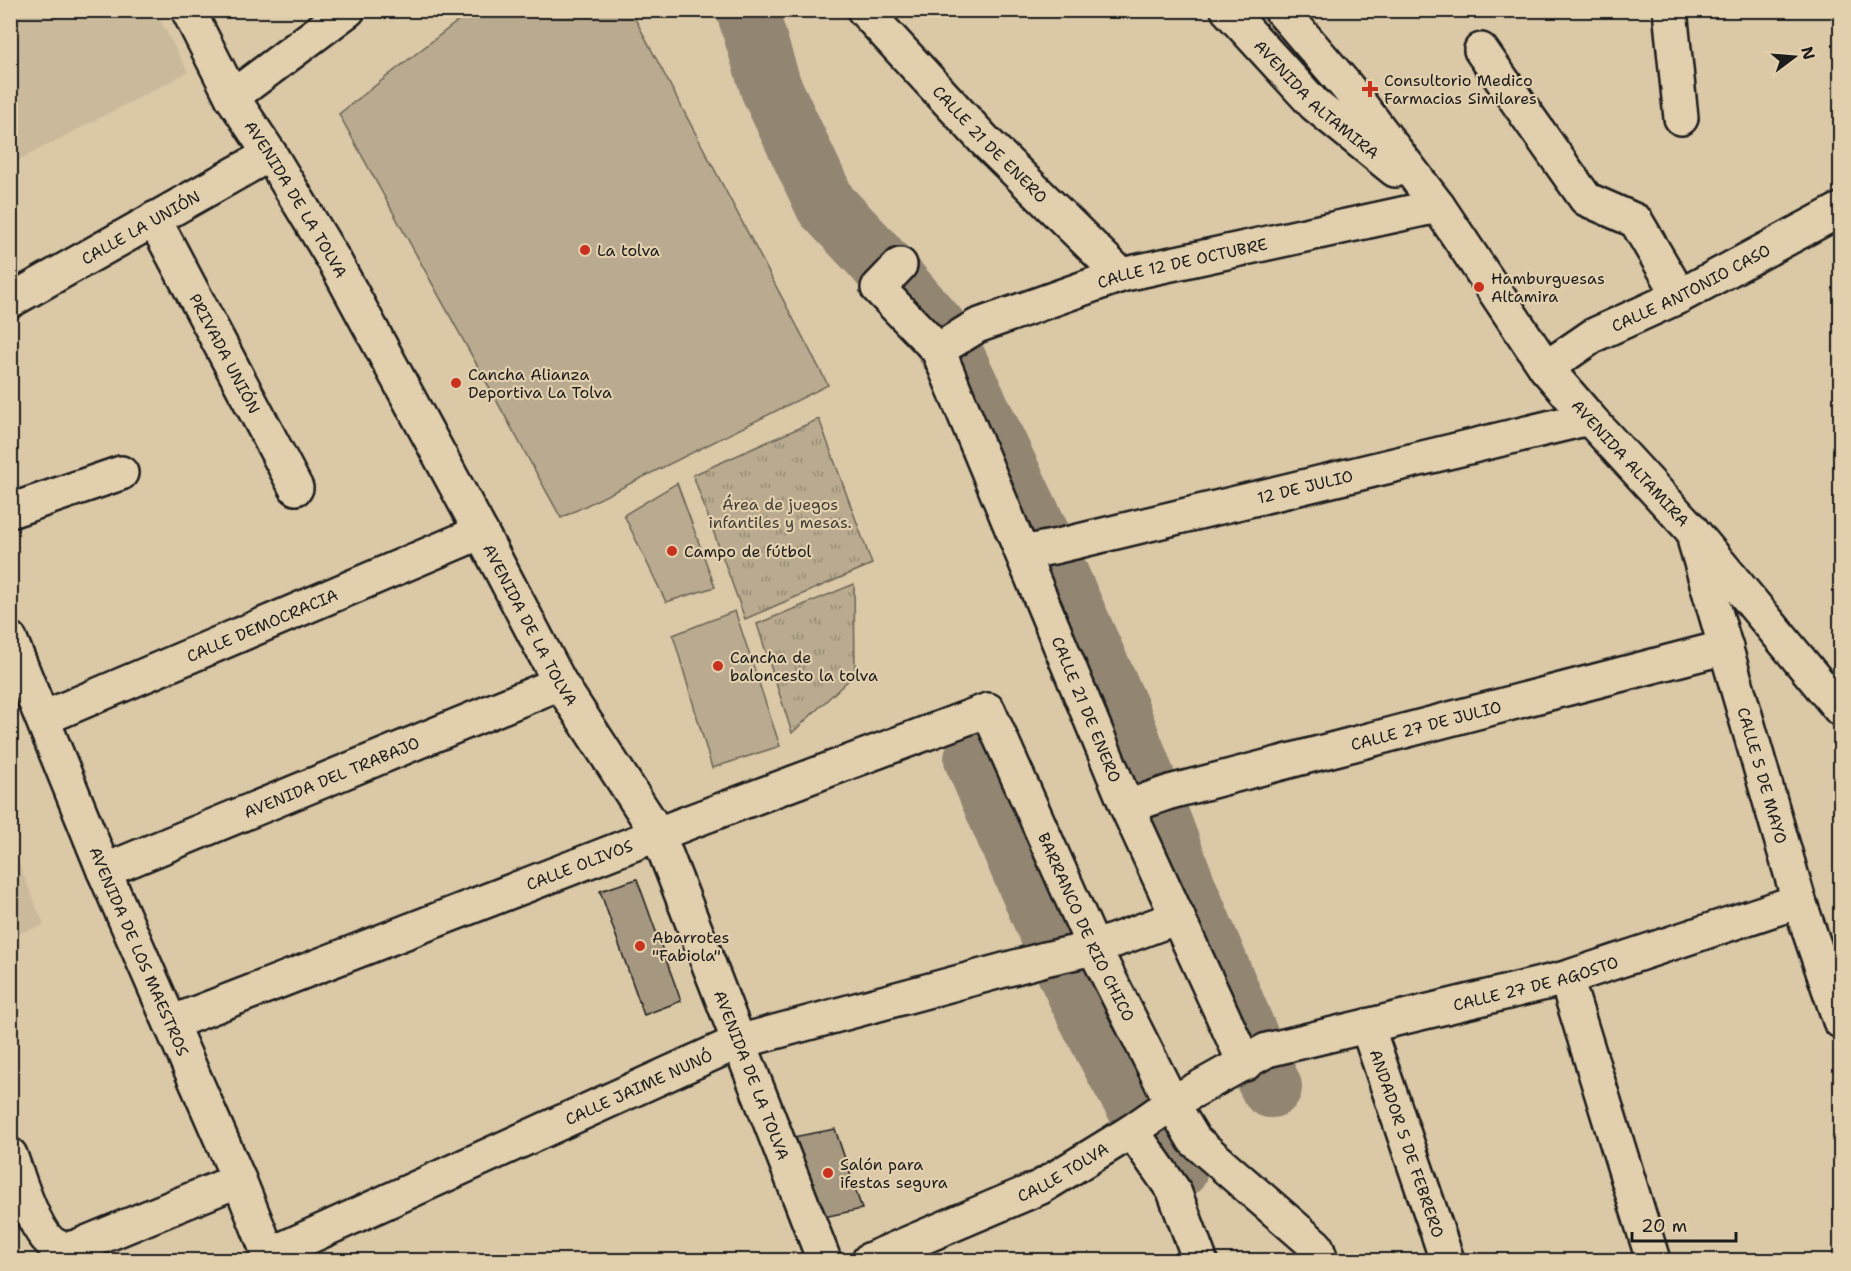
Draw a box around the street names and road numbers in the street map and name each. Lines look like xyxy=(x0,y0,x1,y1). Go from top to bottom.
street label: AVENIDA ALTAMIRA xyxy=(1250,35,1383,163)
street label: CALLE 21 DE ENERO xyxy=(928,81,1052,207)
street label: AVENIDA DE LA TOLVA xyxy=(240,116,352,281)
street label: CALLE LA UNIÓN xyxy=(77,185,204,269)
street label: CALLE 12 DE OCTUBRE xyxy=(1094,233,1269,293)
street label: CALLE ANTONIO CASO xyxy=(1608,239,1774,336)
street label: PRIVADA UNIÓN xyxy=(185,290,265,417)
street label: AVENIDA ALTAMIRA xyxy=(1567,395,1694,531)
street label: 12 DE JULIO xyxy=(1255,465,1355,508)
street label: AVENIDA DE LA TOLVA xyxy=(478,540,582,710)
street label: CALLE DEMOCRACIA xyxy=(183,584,341,667)
street label: CALLE 21 DE ENERO xyxy=(1047,633,1126,785)
street label: CALLE 27 DE JULIO xyxy=(1348,696,1503,755)
street label: CALLE 5 DE MAYO xyxy=(1733,705,1792,846)
street label: AVENIDA DEL TRABAJO xyxy=(241,732,422,823)
street label: BARRANCO DE RIO CHICO xyxy=(1033,829,1140,1025)
street label: CALLE OLIVOS xyxy=(523,835,636,895)
street label: AVENIDA DE LOS MAESTROS xyxy=(85,843,194,1059)
street label: CALLE 27 DE AGOSTO xyxy=(1451,951,1621,1015)
street label: AVENIDA DE LA TOLVA xyxy=(709,987,794,1163)
street label: CALLE JAIME NUNÓ xyxy=(562,1045,716,1130)
street label: ANDADOR 5 DE FEBRERO xyxy=(1365,1046,1449,1240)
street label: CALLE TOLVA xyxy=(1014,1138,1112,1206)

